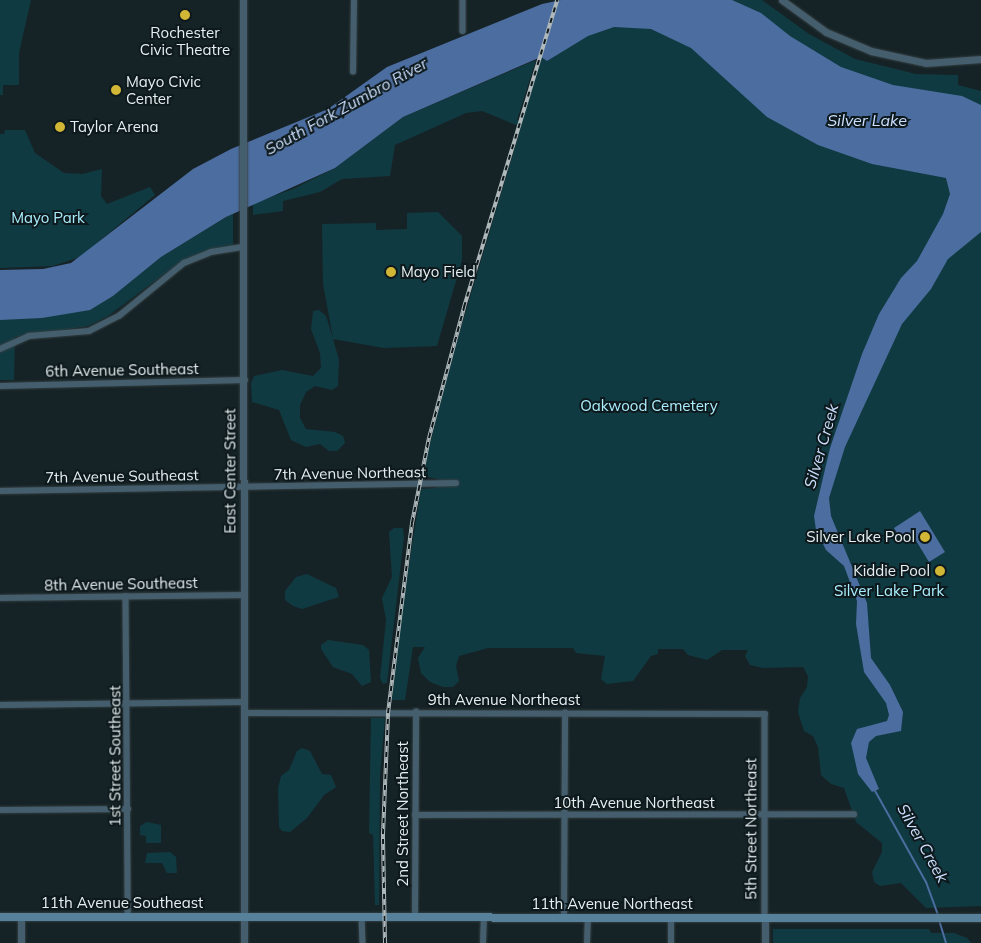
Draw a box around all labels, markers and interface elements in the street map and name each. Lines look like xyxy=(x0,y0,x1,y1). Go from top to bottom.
marker: Rochester Civic Theatre xyxy=(179,9,191,21)
place label: Rochester Civic Theatre xyxy=(140,23,230,58)
water label: South Fork Zumbro River xyxy=(262,53,430,159)
place label: Mayo Civic Center xyxy=(126,72,201,107)
marker: Mayo Civic Center xyxy=(110,84,122,96)
water label: Silver Lake xyxy=(827,110,907,130)
place label: Taylor Arena xyxy=(70,118,159,136)
marker: Taylor Arena xyxy=(54,121,66,133)
park label: Mayo Park xyxy=(11,209,85,227)
place label: Mayo Field xyxy=(401,263,476,281)
marker: Mayo Field xyxy=(385,266,397,278)
street label: 6th Avenue Southeast xyxy=(45,360,199,380)
park label: Oakwood Cemetery xyxy=(580,397,718,415)
water label: Silver Creek xyxy=(800,402,842,490)
street label: East Center Street xyxy=(221,408,239,534)
street label: 7th Avenue Northeast xyxy=(274,463,426,483)
street label: 7th Avenue Southeast xyxy=(45,466,199,486)
place label: Silver Lake Pool xyxy=(806,528,915,546)
marker: Silver Lake Pool xyxy=(919,531,931,543)
place label: Kiddie Pool xyxy=(853,562,930,580)
marker: Kiddie Pool xyxy=(934,565,946,577)
street label: 8th Avenue Southeast xyxy=(44,574,198,594)
park label: Silver Lake Park xyxy=(834,582,944,600)
street label: 1st Street Southeast xyxy=(106,685,124,827)
street label: 9th Avenue Northeast xyxy=(428,691,580,709)
street label: 2nd Street Northeast xyxy=(394,741,412,887)
street label: 5th Street Northeast xyxy=(742,758,760,900)
street label: 10th Avenue Northeast xyxy=(553,794,715,812)
water label: Silver Creek xyxy=(894,800,952,886)
street label: 11th Avenue Southeast xyxy=(41,894,203,912)
street label: 11th Avenue Northeast xyxy=(531,895,693,913)

